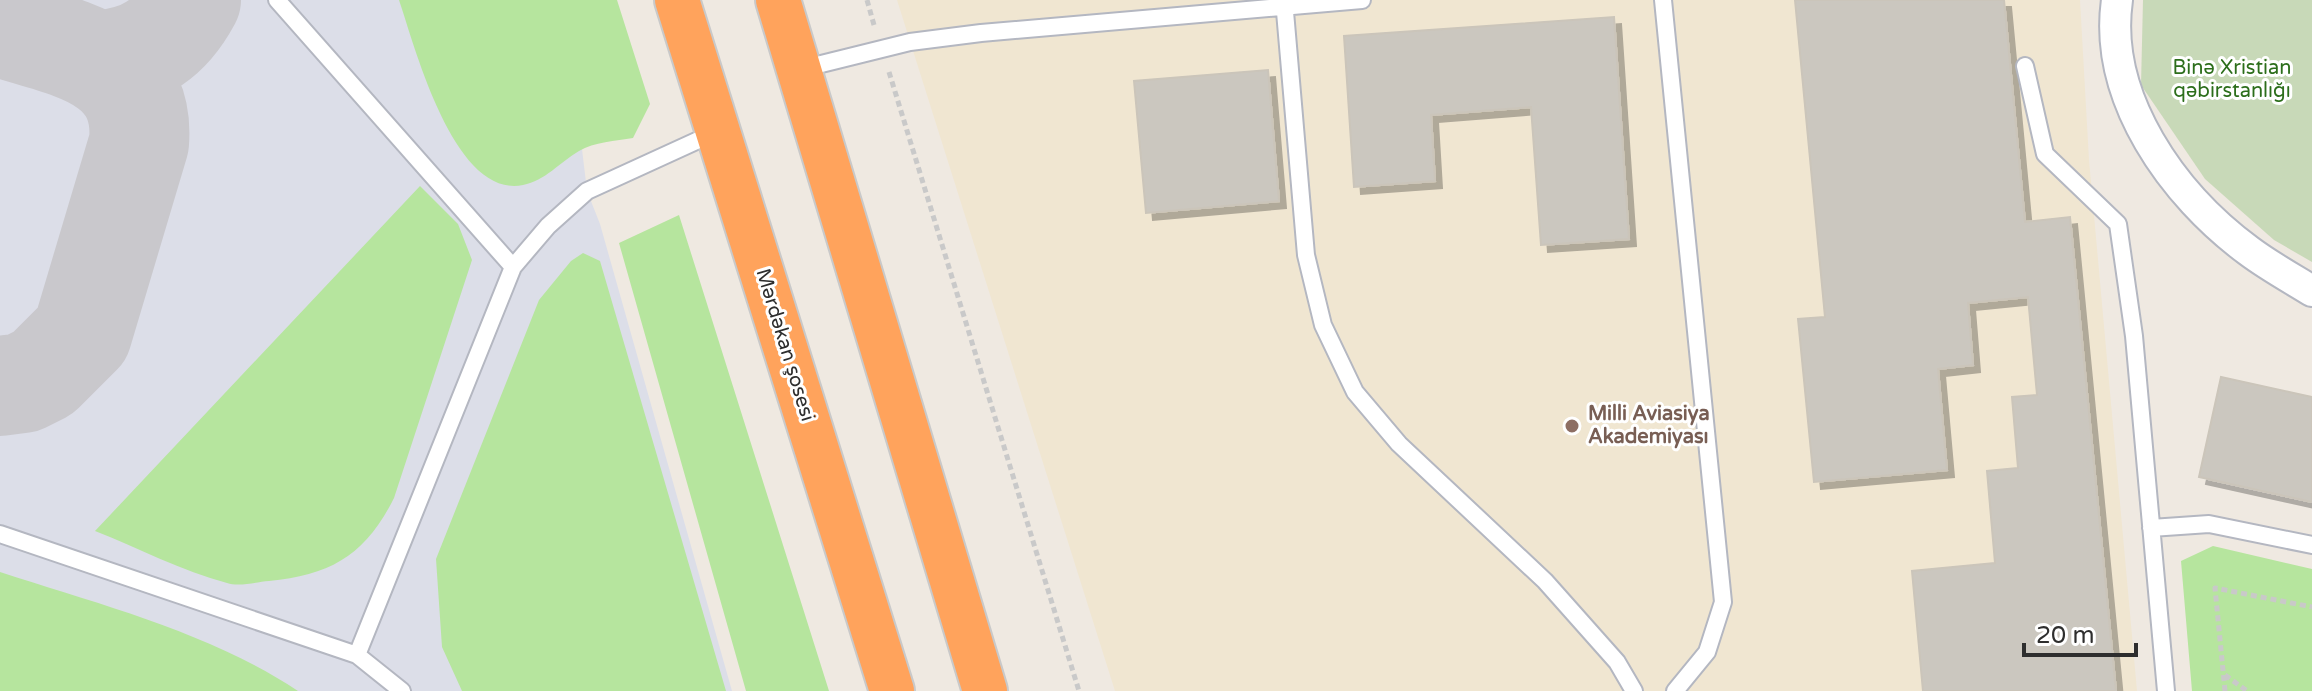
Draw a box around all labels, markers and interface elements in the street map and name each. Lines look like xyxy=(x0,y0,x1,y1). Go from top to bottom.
park label: Binə Xristian qəbirstanlığı xyxy=(2173,56,2291,103)
street label: Mərdəkan şosesi xyxy=(750,266,820,424)
place label: Milli Aviasiya Akademiyası xyxy=(1588,402,1710,449)
marker: Milli Aviasiya Akademiyası xyxy=(1563,417,1581,435)
scale bar xyxy=(2024,607,2136,657)
text: 20 m xyxy=(2036,621,2094,650)

